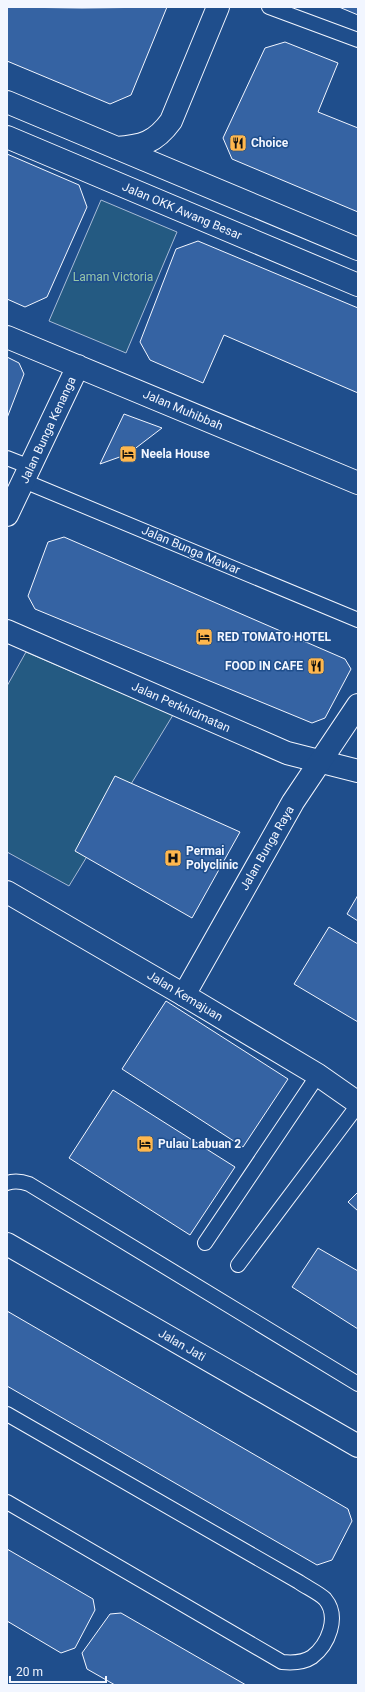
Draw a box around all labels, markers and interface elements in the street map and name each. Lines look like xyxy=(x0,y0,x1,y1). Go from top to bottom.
restaurant icon: Choice xyxy=(228,133,248,153)
place label: Choice xyxy=(251,136,289,150)
street label: Jalan OKK Awang Besar xyxy=(120,179,244,243)
park label: Laman Victoria xyxy=(73,270,153,284)
street label: Jalan Bunga Kenanga xyxy=(17,374,79,486)
street label: Jalan Muhibbah xyxy=(141,387,225,433)
hotel icon: Neela House xyxy=(118,444,138,464)
place label: Neela House xyxy=(141,447,210,461)
street label: Jalan Bunga Mawar xyxy=(140,523,242,577)
hotel icon: RED TOMATO HOTEL xyxy=(194,627,214,647)
place label: RED TOMATO HOTEL xyxy=(217,630,331,644)
restaurant icon: FOOD IN CAFE xyxy=(306,656,326,676)
place label: FOOD IN CAFE xyxy=(225,659,303,673)
street label: Jalan Perkhidmatan xyxy=(129,679,233,735)
street label: Jalan Bunga Raya xyxy=(237,803,297,893)
place label: Permai Polyclinic xyxy=(186,844,238,872)
hospital icon: Permai Polyclinic xyxy=(163,848,183,868)
street label: Jalan Kemajuan xyxy=(145,968,225,1024)
hotel icon: Pulau Labuan 2 xyxy=(135,1134,155,1154)
place label: Pulau Labuan 2 xyxy=(158,1137,241,1151)
street label: Jalan Jati xyxy=(156,1326,208,1364)
scale bar xyxy=(10,1658,106,1684)
text: 20 m xyxy=(16,1665,43,1679)

